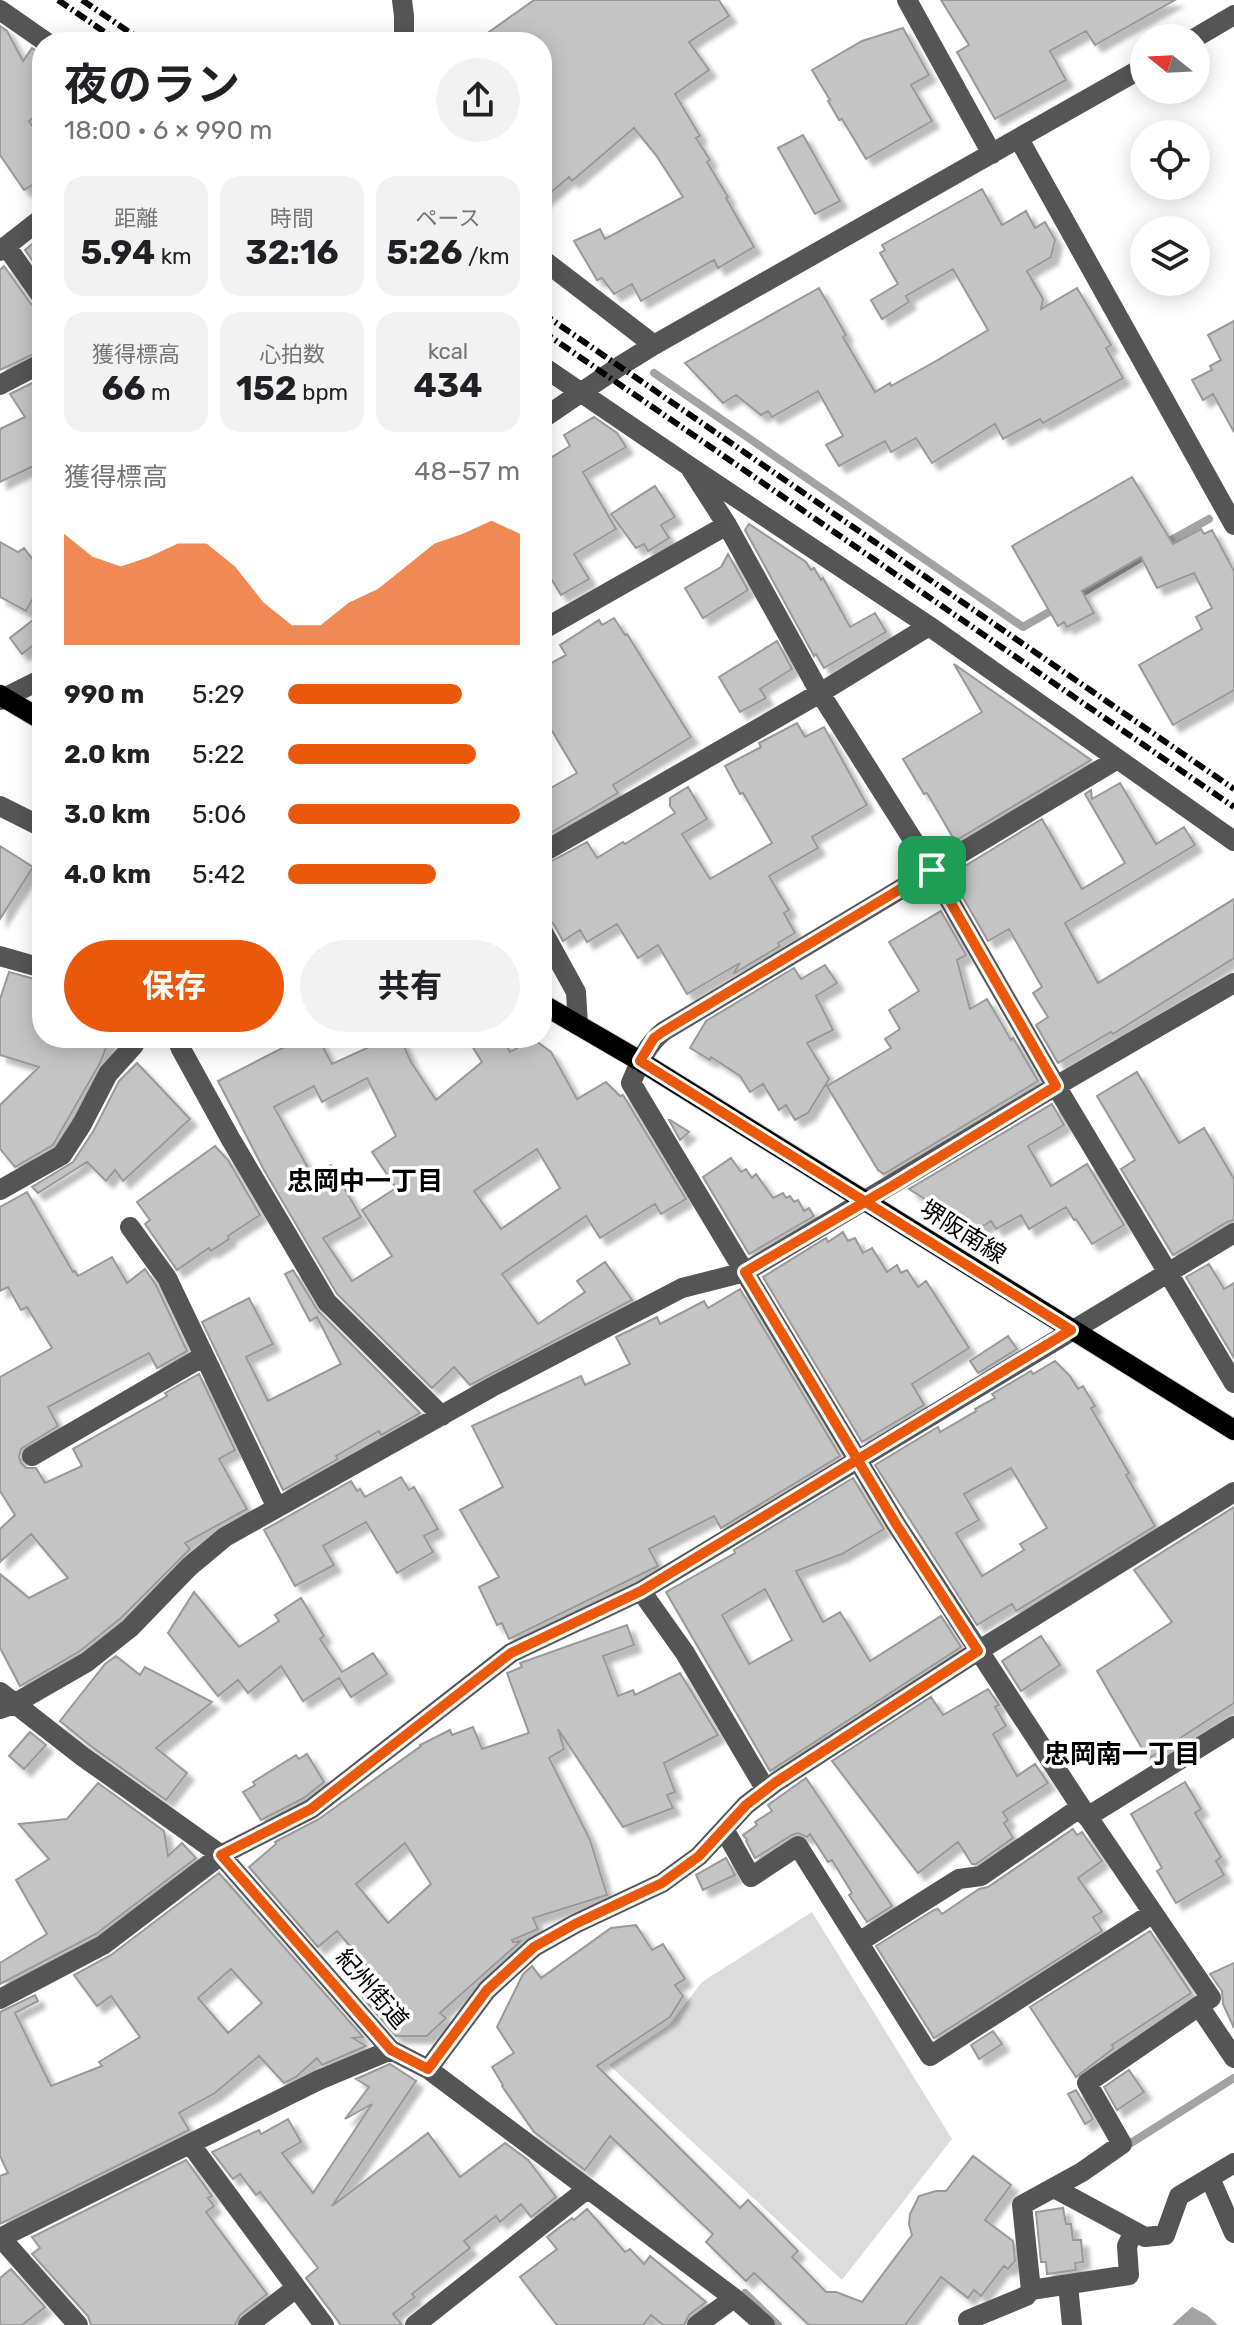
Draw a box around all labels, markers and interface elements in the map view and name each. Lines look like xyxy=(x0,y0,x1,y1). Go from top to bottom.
north arrow xyxy=(1130,24,1210,104)
map controls xyxy=(1130,24,1210,296)
button: share xyxy=(436,58,520,142)
text: 夜のラン xyxy=(64,59,240,111)
text: 18:00 · 6 × 990 m xyxy=(64,115,272,146)
button: locate xyxy=(1130,120,1210,200)
text: 距離 xyxy=(114,205,158,232)
text: 時間 xyxy=(270,205,314,232)
text: ペース xyxy=(416,205,480,232)
button: layers xyxy=(1130,216,1210,296)
text: 5.94 xyxy=(80,232,155,273)
text: 32:16 xyxy=(245,232,339,273)
text: 5:26 xyxy=(386,232,463,273)
text: km xyxy=(155,243,192,270)
text: /km xyxy=(463,243,510,270)
text: kcal xyxy=(428,338,468,365)
text: 獲得標高 xyxy=(92,341,180,368)
text: 心拍数 xyxy=(259,341,325,368)
text: 434 xyxy=(414,365,482,406)
text: 66 xyxy=(101,368,146,409)
text: 152 xyxy=(236,368,297,409)
text: m xyxy=(146,379,171,406)
text: bpm xyxy=(297,379,348,406)
text: 48–57 m xyxy=(414,456,520,487)
text: 獲得標高 xyxy=(64,462,168,493)
text: 990 m xyxy=(64,679,144,710)
text: 5:29 xyxy=(192,679,245,710)
text: 2.0 km xyxy=(64,739,150,770)
text: 5:22 xyxy=(192,739,245,770)
text: 3.0 km xyxy=(64,799,151,830)
text: 5:06 xyxy=(192,799,246,830)
pin xyxy=(898,836,966,904)
icon: arrive xyxy=(910,848,954,892)
text: 4.0 km xyxy=(64,859,151,890)
text: 5:42 xyxy=(192,859,246,890)
button: 保存 xyxy=(64,940,284,1032)
button: 共有 xyxy=(300,940,520,1032)
district label: 忠岡中一丁目 xyxy=(287,1166,443,1197)
street label: 堺阪南線 xyxy=(915,1195,1011,1269)
district label: 忠岡南一丁目 xyxy=(1044,1739,1200,1770)
street label: 紀州街道 xyxy=(330,1944,414,2034)

